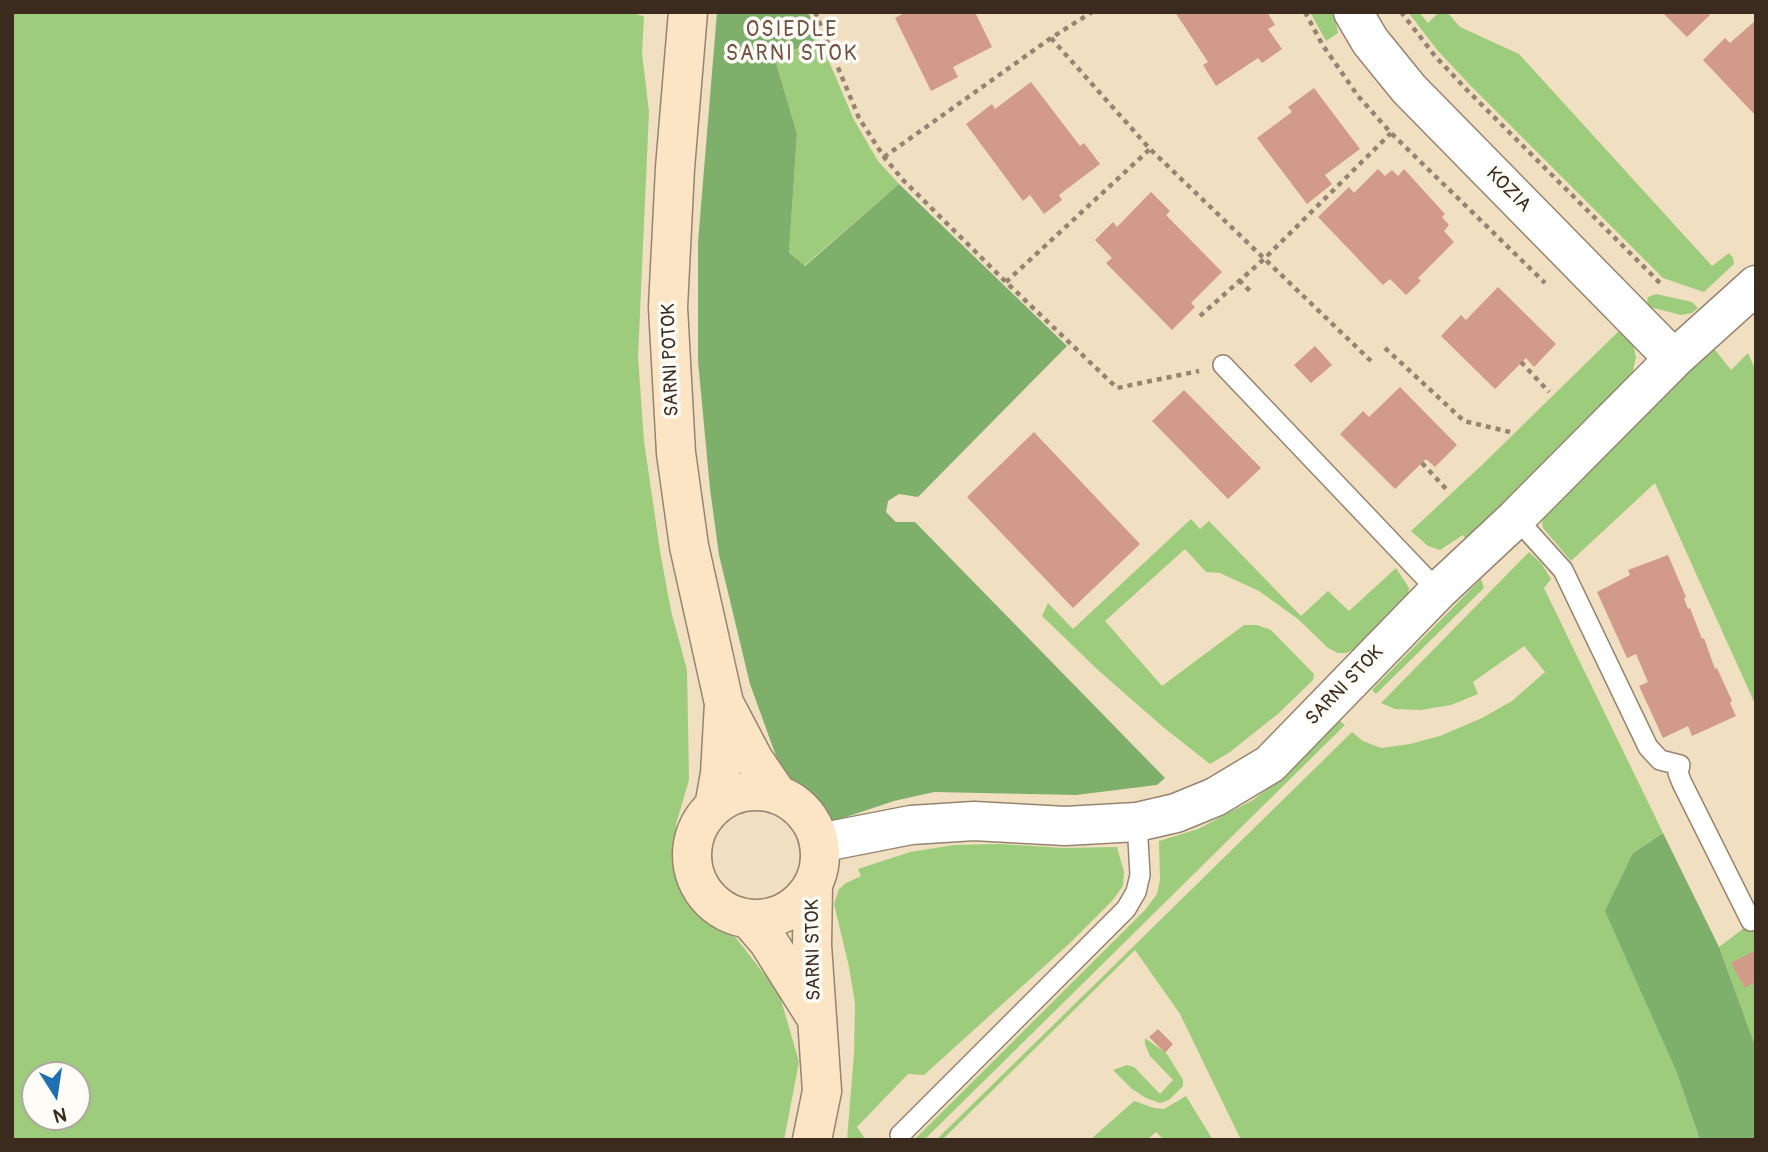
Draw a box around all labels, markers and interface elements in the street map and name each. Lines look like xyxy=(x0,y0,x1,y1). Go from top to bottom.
district label: OSIEDLE SARNI STOK xyxy=(727,18,857,68)
street label: KOZIA xyxy=(1481,163,1535,217)
street label: SARNI POTOK xyxy=(658,303,684,417)
street label: SARNI STOK xyxy=(1301,641,1389,731)
street label: SARNI STOK xyxy=(802,899,826,1001)
north arrow xyxy=(21,1061,91,1131)
text: N xyxy=(51,1102,69,1128)

